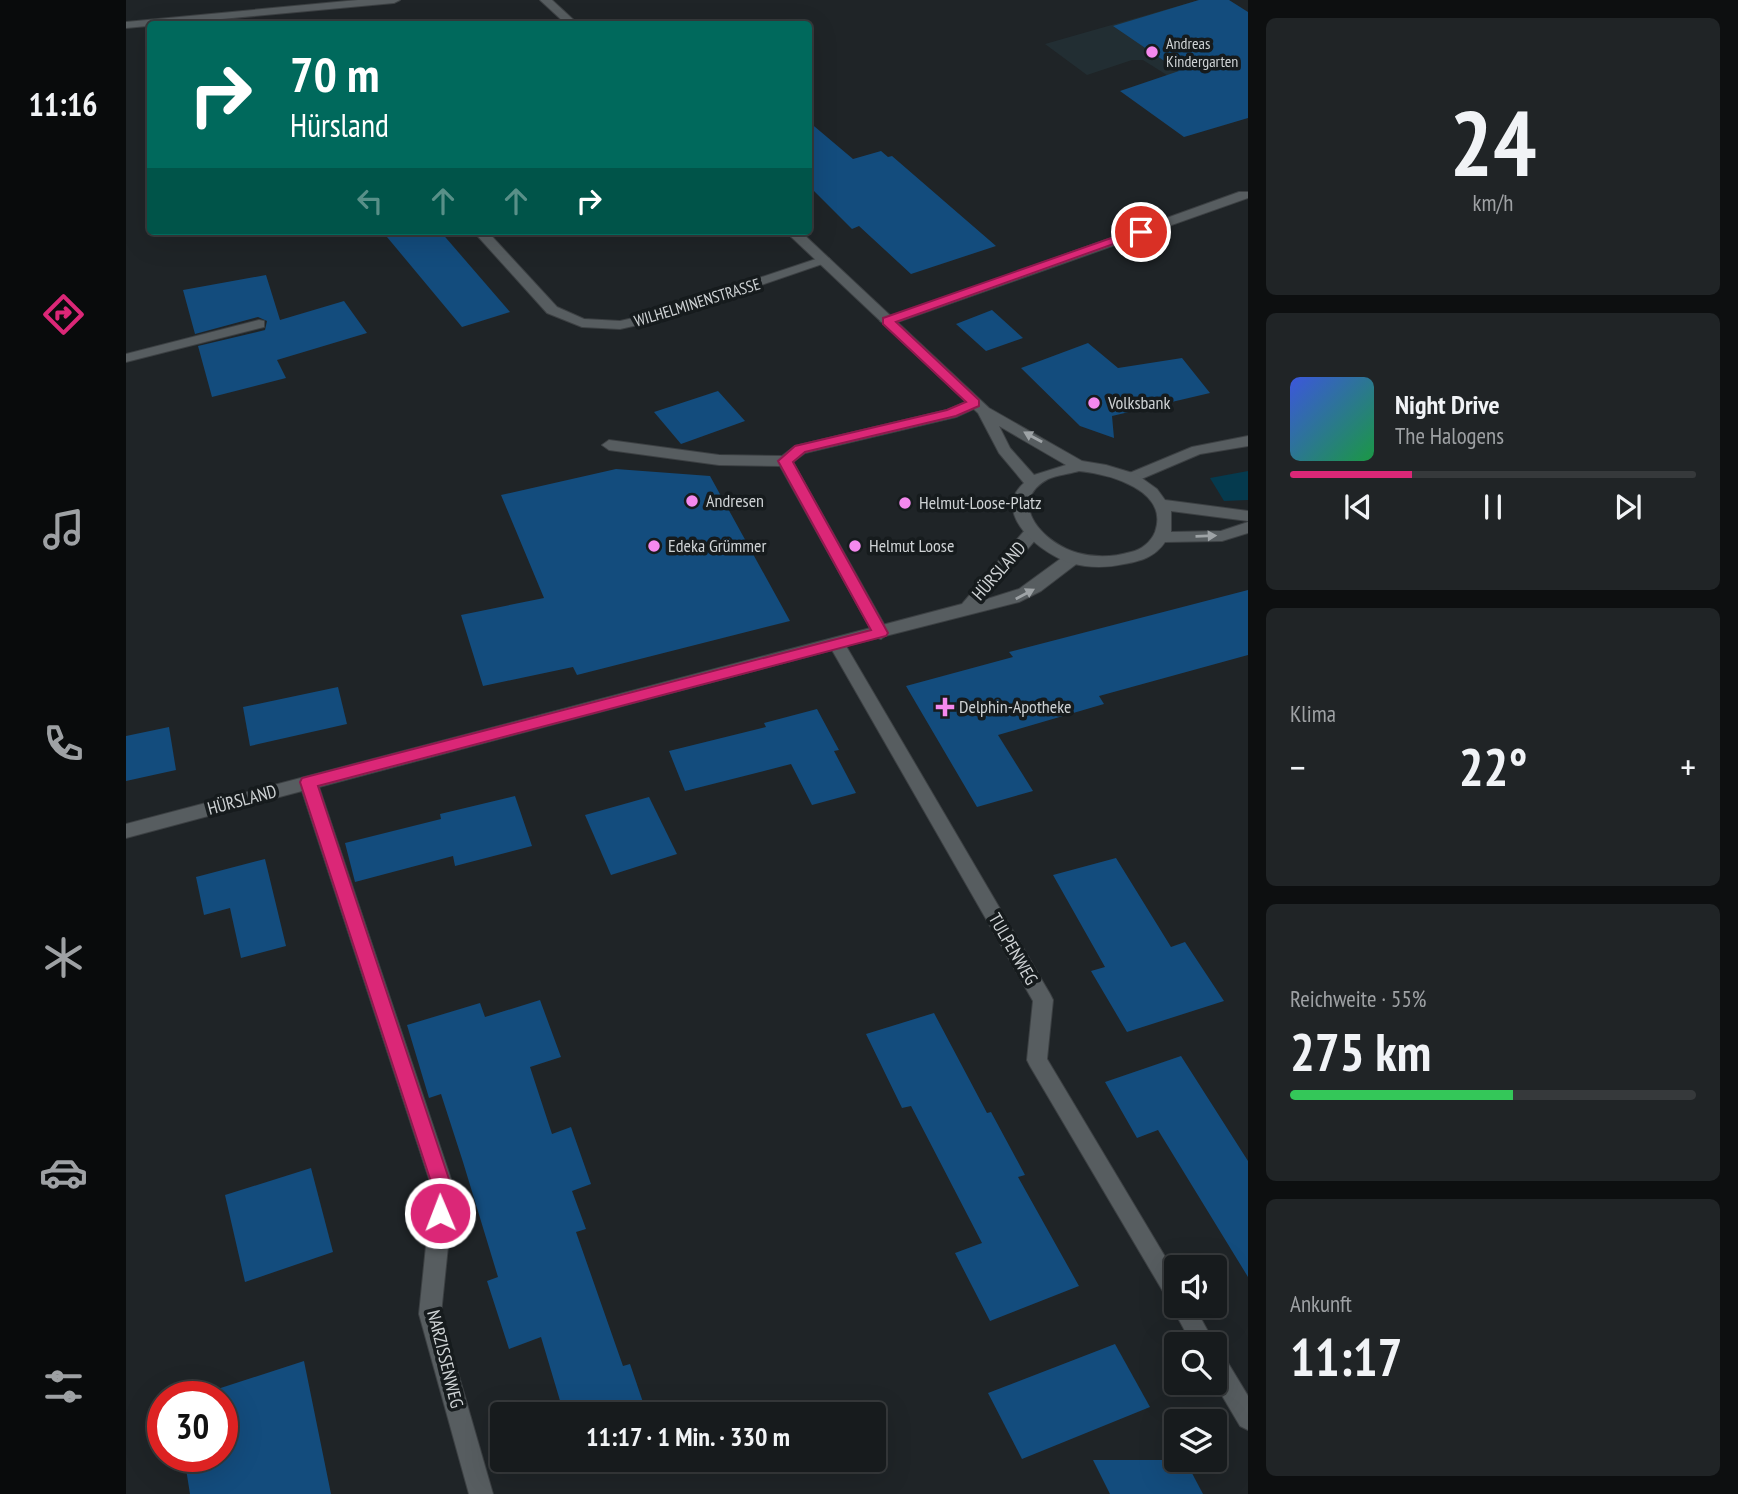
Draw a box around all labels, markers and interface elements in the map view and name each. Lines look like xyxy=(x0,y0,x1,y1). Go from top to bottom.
place label: Andreas Kindergarten xyxy=(1166,33,1238,71)
text: 70 m xyxy=(290,42,379,106)
marker: Andreas Kindergarten xyxy=(1144,44,1160,60)
icon: right xyxy=(175,49,266,140)
text: 11:16 xyxy=(28,83,98,125)
text: 24 xyxy=(1450,83,1537,201)
text: Hürsland xyxy=(290,104,389,146)
icon: left xyxy=(351,182,389,220)
icon: ahead xyxy=(424,182,462,220)
icon: ahead xyxy=(497,182,535,220)
icon: right xyxy=(570,182,608,220)
text: km/h xyxy=(1473,188,1513,217)
pin xyxy=(1111,202,1171,262)
icon: arrive xyxy=(1122,213,1160,251)
street label: WILHELMINENSTRASSE xyxy=(632,273,763,331)
icon: directions xyxy=(39,290,88,339)
text: Night Drive xyxy=(1395,388,1500,421)
place label: Volksbank xyxy=(1107,391,1170,414)
marker: Volksbank xyxy=(1086,395,1102,411)
text: The Halogens xyxy=(1395,421,1504,450)
one-way arrow xyxy=(1023,431,1042,443)
icon: previous xyxy=(1339,488,1377,526)
icon: pause xyxy=(1474,488,1512,526)
icon: next xyxy=(1609,488,1647,526)
place label: Andresen xyxy=(706,489,764,512)
place label: Helmut-Loose-Platz xyxy=(919,491,1042,514)
marker: Andresen xyxy=(684,493,700,509)
marker: Helmut-Loose-Platz xyxy=(897,495,913,511)
icon: music xyxy=(39,505,88,554)
one-way arrow xyxy=(1195,531,1217,542)
place label: Edeka Grümmer xyxy=(668,534,766,557)
place label: Helmut Loose xyxy=(869,534,954,557)
street label: HÜRSLAND xyxy=(967,536,1030,605)
marker: Edeka Grümmer xyxy=(646,538,662,554)
marker: Helmut Loose xyxy=(847,538,863,554)
one-way arrow xyxy=(1015,588,1035,599)
place label: Delphin-Apotheke xyxy=(959,695,1071,718)
marker: Delphin-Apotheke xyxy=(937,699,953,715)
text: Klima xyxy=(1290,699,1336,728)
icon: phone xyxy=(39,719,88,768)
text: 22° xyxy=(1459,733,1527,800)
text: − xyxy=(1290,742,1306,791)
text: + xyxy=(1680,742,1696,791)
street label: HÜRSLAND xyxy=(205,779,279,820)
street label: TULPENWEG xyxy=(984,909,1043,989)
icon: climate xyxy=(39,933,88,982)
text: Reichweite · 55% xyxy=(1290,984,1426,1013)
text: 275 km xyxy=(1290,1018,1431,1085)
icon: car xyxy=(39,1148,88,1197)
position arrow xyxy=(403,1176,477,1250)
map controls xyxy=(1164,1255,1227,1472)
button: sound xyxy=(1164,1255,1227,1318)
text: Ankunft xyxy=(1290,1289,1352,1318)
street label: NARZISSENWEG xyxy=(422,1308,469,1410)
text: 11:17 xyxy=(1290,1323,1402,1390)
button: search xyxy=(1164,1332,1227,1395)
icon: filters xyxy=(39,1362,88,1411)
speed limit sign: 30 xyxy=(147,1381,238,1472)
button: layers xyxy=(1164,1409,1227,1472)
text: 11:17 · 1 Min. · 330 m xyxy=(586,1420,790,1453)

